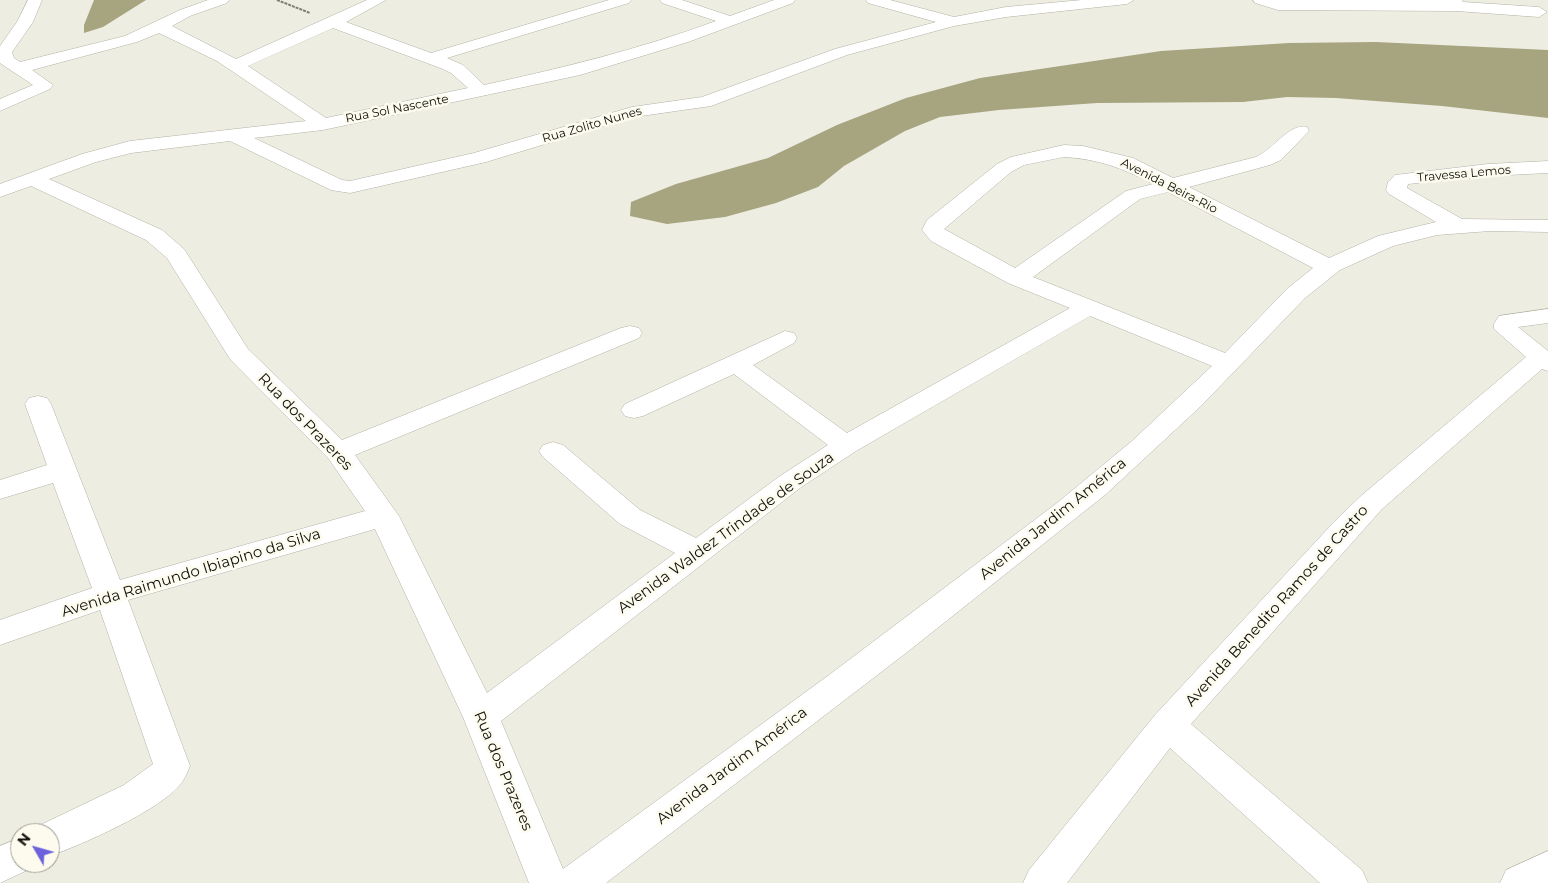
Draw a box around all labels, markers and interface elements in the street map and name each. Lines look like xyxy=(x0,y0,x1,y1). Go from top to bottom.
street label: Rua Sol Nascente xyxy=(344,92,450,126)
street label: Rua Zolito Nunes xyxy=(541,104,643,146)
street label: Avenida Beira-Rio xyxy=(1118,155,1220,217)
street label: Travessa Lemos xyxy=(1417,163,1511,185)
street label: Rua dos Prazeres xyxy=(254,370,356,474)
street label: Avenida Waldez Trindade de Souza xyxy=(614,448,838,618)
street label: Avenida Jardim América xyxy=(976,454,1130,584)
street label: Avenida Benedito Ramos de Castro xyxy=(1182,502,1372,710)
street label: Avenida Raimundo Ibiapino da Silva xyxy=(59,525,323,621)
street label: Avenida Jardim América xyxy=(653,704,811,828)
street label: Rua dos Prazeres xyxy=(470,709,536,833)
north arrow xyxy=(10,823,60,873)
text: N xyxy=(13,829,35,849)

